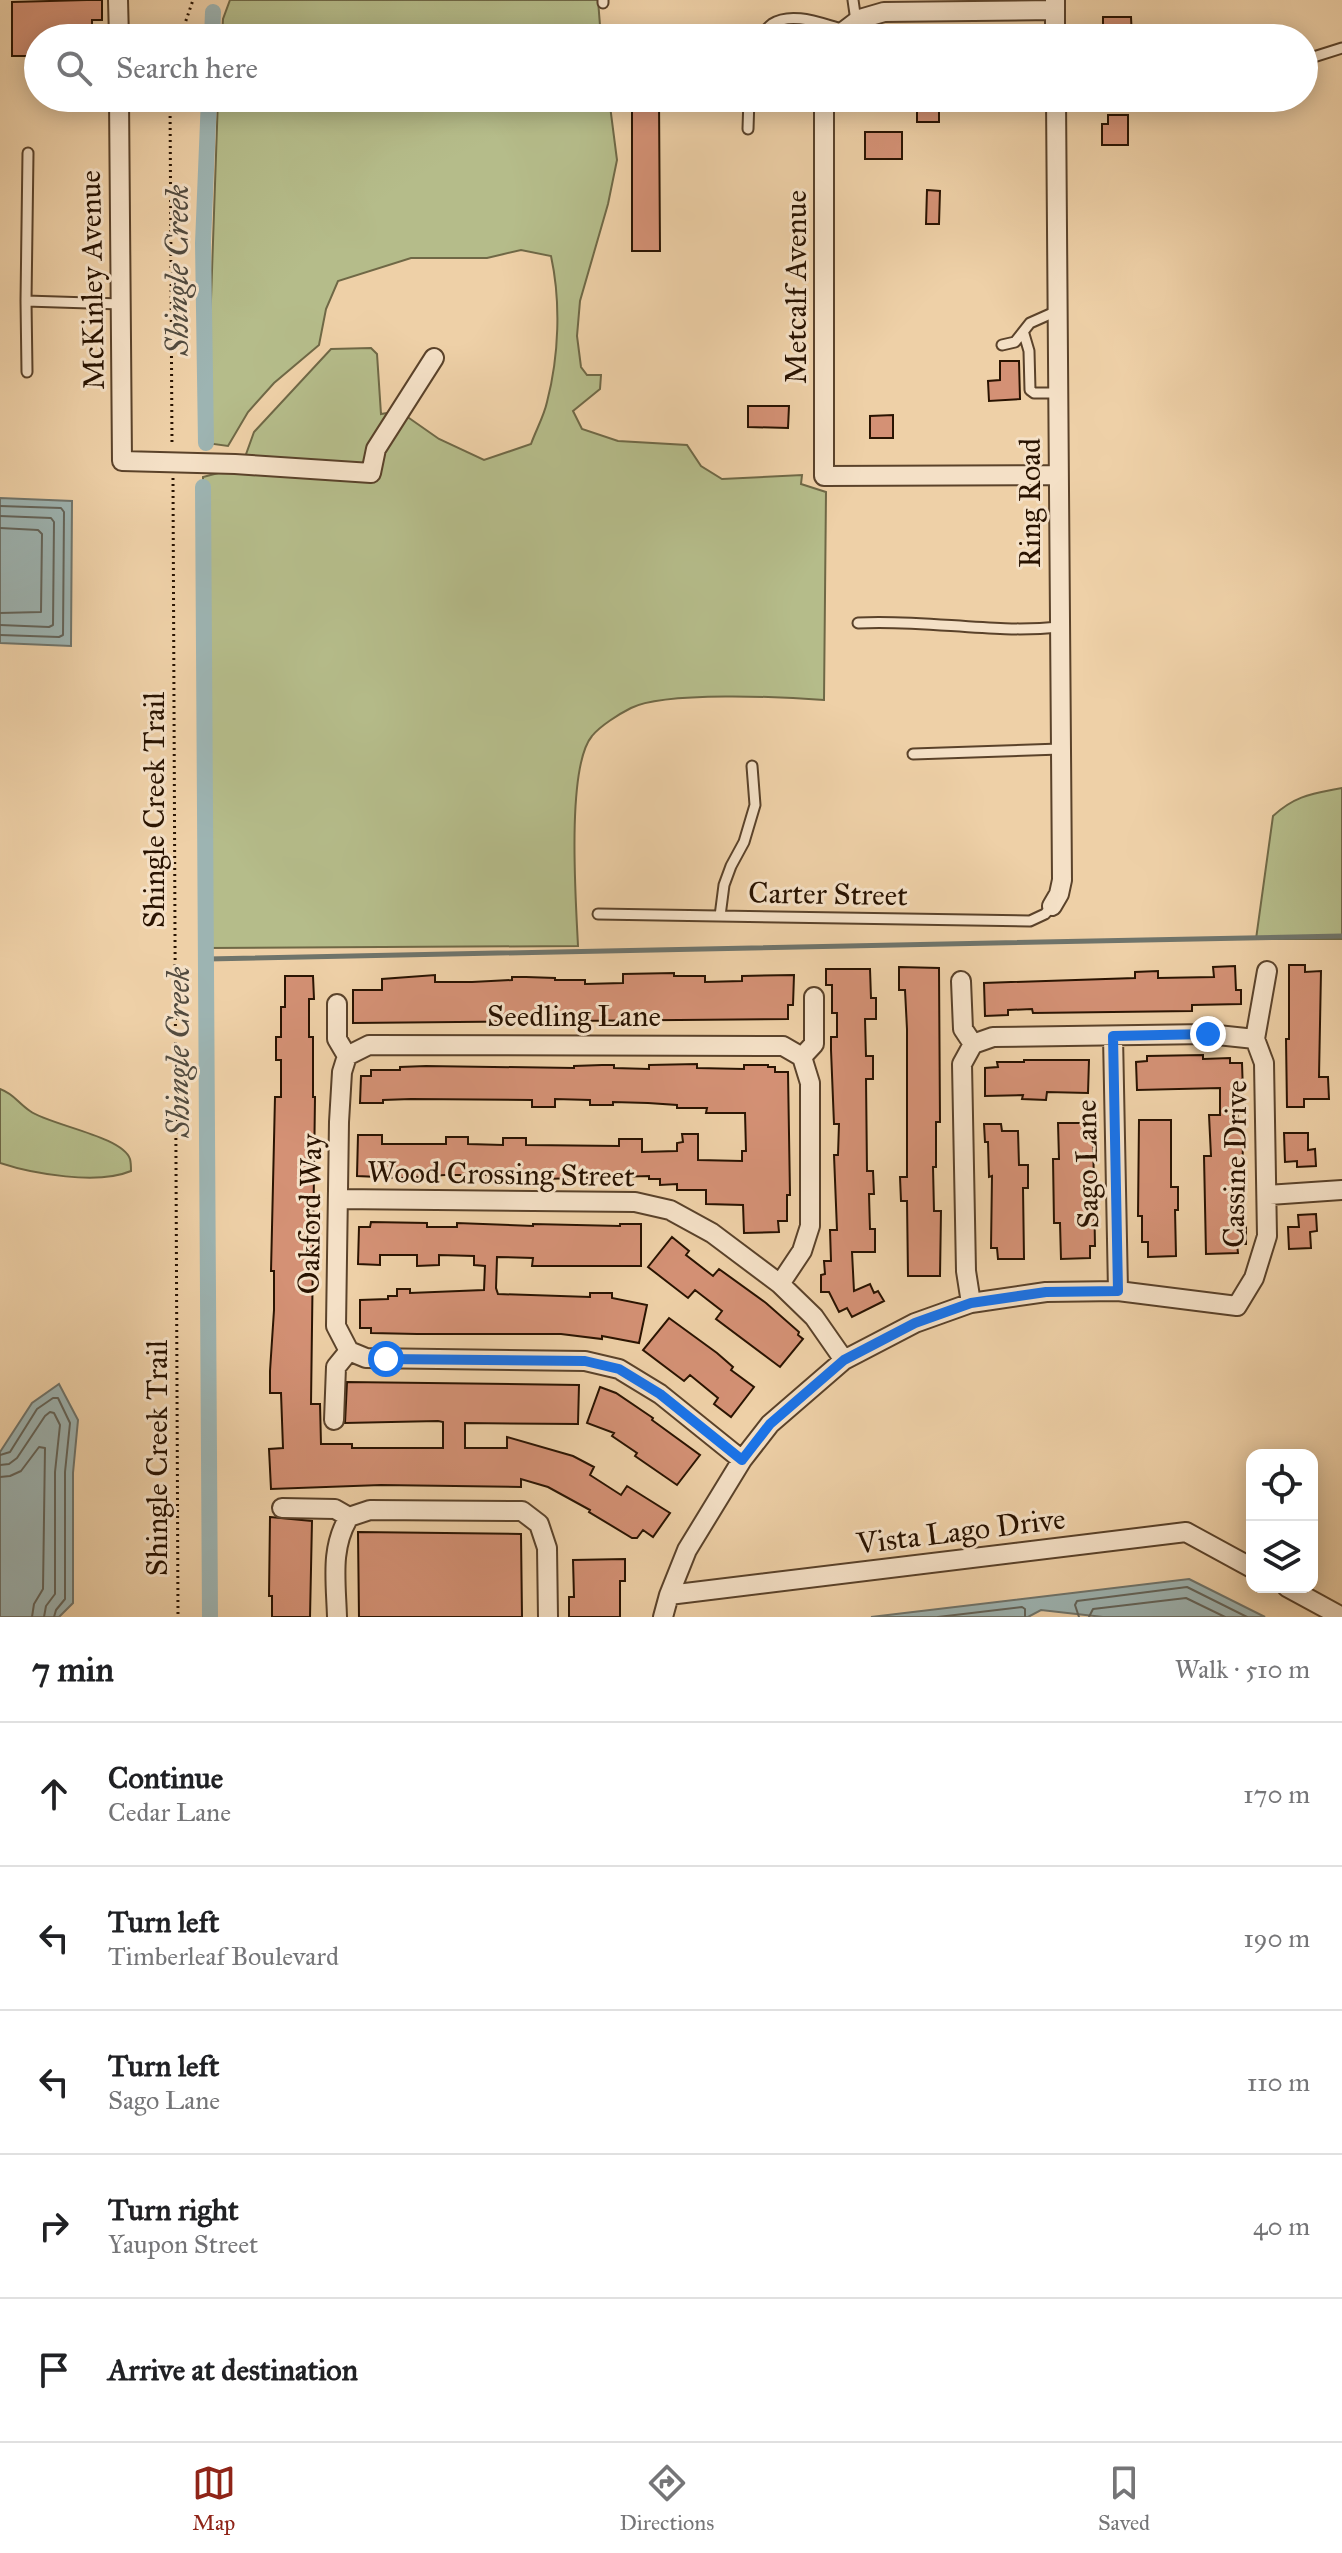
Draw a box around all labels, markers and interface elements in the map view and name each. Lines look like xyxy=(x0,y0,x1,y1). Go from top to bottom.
search box xyxy=(24,24,1318,112)
icon: search xyxy=(52,46,96,90)
text: Search here xyxy=(116,50,258,86)
street label: McKinley Avenue xyxy=(72,170,112,390)
water label: Shingle Creek xyxy=(158,184,197,357)
street label: Metcalf Avenue xyxy=(778,190,814,384)
street label: Ring Road xyxy=(1012,438,1048,568)
street label: Shingle Creek Trail xyxy=(136,691,172,928)
street label: Carter Street xyxy=(748,875,909,913)
water label: Shingle Creek xyxy=(159,966,198,1139)
street label: Seedling Lane xyxy=(487,998,661,1034)
route end xyxy=(1190,1016,1226,1052)
street label: Cassine Drive xyxy=(1216,1080,1254,1248)
street label: Sago Lane xyxy=(1068,1099,1106,1229)
street label: Oakford Way xyxy=(291,1132,329,1295)
street label: Wood Crossing Street xyxy=(367,1154,636,1194)
street label: Shingle Creek Trail xyxy=(139,1339,175,1576)
route start xyxy=(368,1341,404,1377)
map controls xyxy=(1246,1449,1318,1593)
button: locate xyxy=(1246,1449,1318,1521)
street label: Vista Lago Drive xyxy=(854,1500,1067,1562)
button: layers xyxy=(1246,1521,1318,1593)
text: 7 min xyxy=(32,1649,114,1690)
text: Walk · 510 m xyxy=(1175,1653,1310,1685)
text: Continue xyxy=(108,1760,223,1796)
icon: ahead xyxy=(32,1772,76,1816)
text: 170 m xyxy=(1243,1778,1310,1810)
text: Cedar Lane xyxy=(108,1796,231,1828)
text: Turn left xyxy=(108,1904,219,1940)
icon: left xyxy=(32,1916,76,1960)
text: 190 m xyxy=(1243,1922,1310,1954)
text: Timberleaf Boulevard xyxy=(108,1940,339,1972)
text: Turn left xyxy=(108,2048,219,2084)
icon: left xyxy=(32,2060,76,2104)
text: 110 m xyxy=(1247,2066,1310,2098)
text: Sago Lane xyxy=(108,2084,220,2116)
text: Turn right xyxy=(108,2192,239,2228)
icon: right xyxy=(32,2204,76,2248)
text: 40 m xyxy=(1253,2210,1310,2242)
text: Yaupon Street xyxy=(108,2228,258,2260)
icon: arrive xyxy=(32,2348,76,2392)
text: Arrive at destination xyxy=(108,2352,358,2388)
tab: Map xyxy=(192,2461,236,2536)
tab: Directions xyxy=(619,2461,714,2536)
tab: Saved xyxy=(1098,2461,1150,2536)

